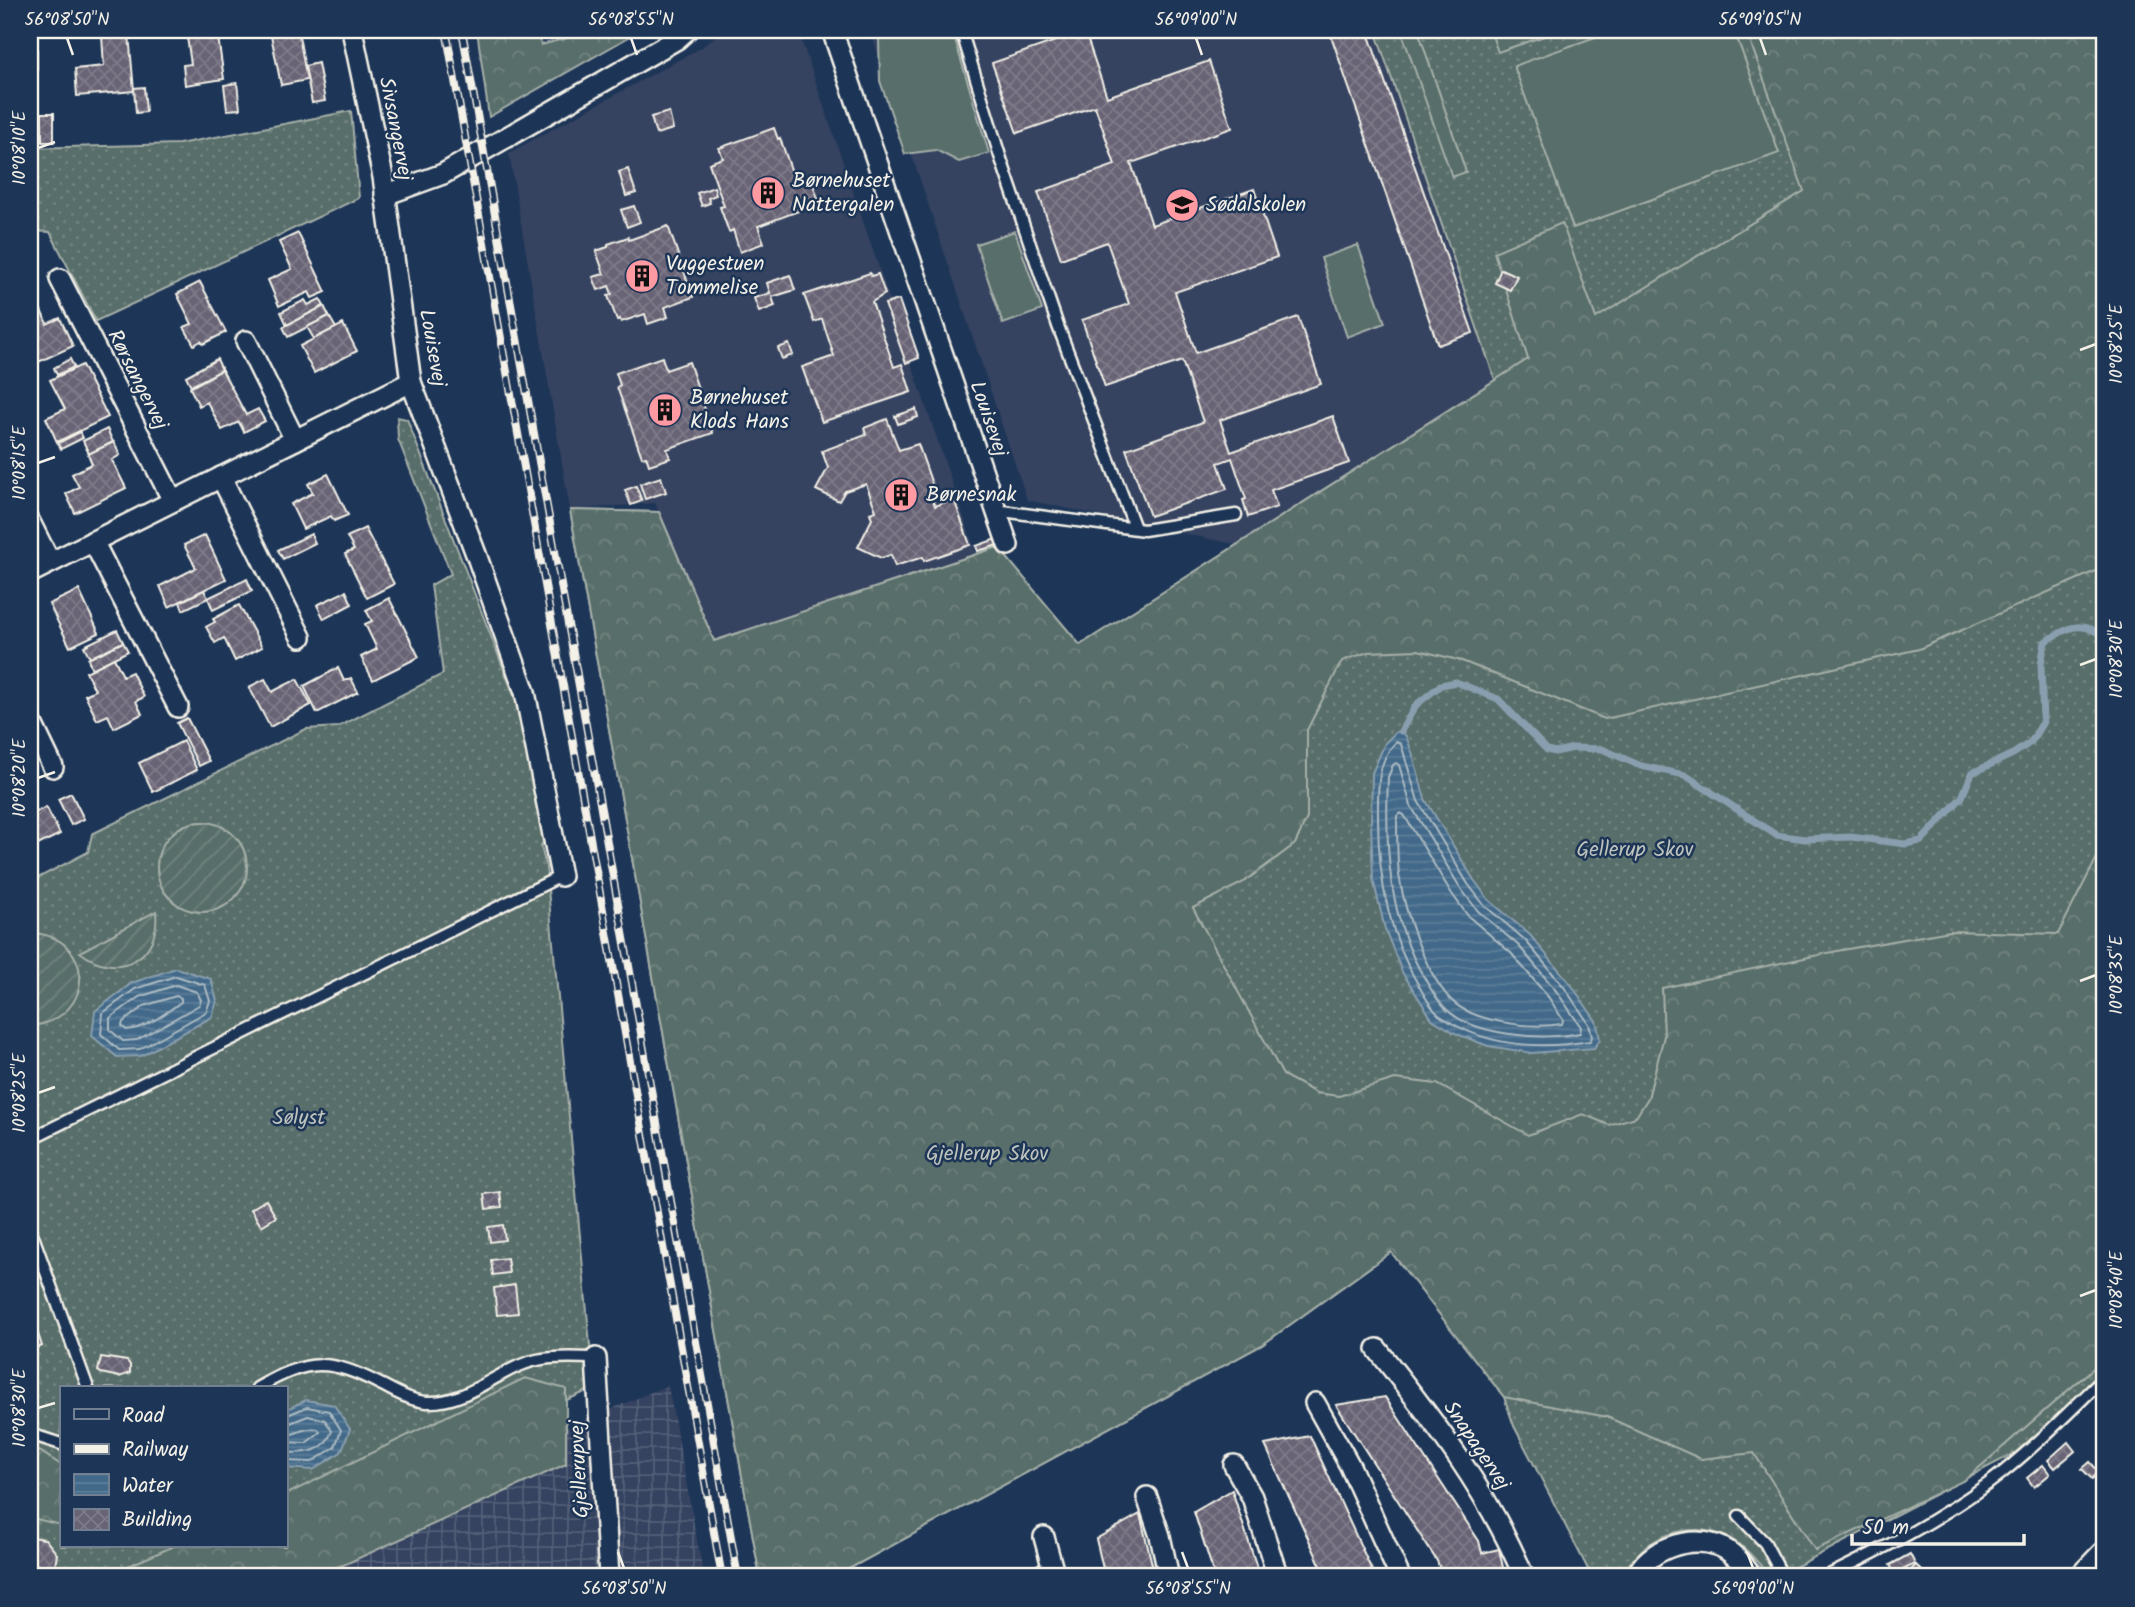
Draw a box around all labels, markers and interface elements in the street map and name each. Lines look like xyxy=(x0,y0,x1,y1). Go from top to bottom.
text: 56°08'50"N xyxy=(24,6,110,35)
text: 56°08'55"N xyxy=(588,6,674,35)
text: 56°09'00"N xyxy=(1155,6,1237,35)
text: 56°09'05"N xyxy=(1719,6,1801,35)
street label: Sivsangervej xyxy=(369,74,421,184)
text: 10°08'10"E xyxy=(6,110,35,185)
place label: Børnehuset Nattergalen xyxy=(792,165,894,222)
building icon: Børnehuset Nattergalen xyxy=(749,174,787,212)
school or university icon: Sødalskolen xyxy=(1163,186,1201,224)
place label: Sødalskolen xyxy=(1206,189,1306,222)
place label: Vuggestuen Tommelise xyxy=(666,248,765,305)
building icon: Vuggestuen Tommelise xyxy=(623,257,661,295)
text: 10°08'25"E xyxy=(2103,304,2132,384)
street label: Louisevej xyxy=(409,307,455,390)
street label: Rørsangervej xyxy=(98,324,177,437)
street label: Louisevej xyxy=(960,377,1017,462)
place label: Børnehuset Klods Hans xyxy=(690,382,789,439)
building icon: Børnehuset Klods Hans xyxy=(646,391,684,429)
text: 10°08'15"E xyxy=(6,425,35,501)
building icon: Børnesnak xyxy=(882,476,920,514)
place label: Børnesnak xyxy=(926,479,1017,512)
text: 10°08'30"E xyxy=(2103,619,2132,698)
text: 10°08'20"E xyxy=(6,738,35,818)
park label: Gellerup Skov xyxy=(1577,834,1694,867)
text: 10°08'35"E xyxy=(2103,935,2132,1015)
text: 10°08'25"E xyxy=(6,1053,35,1133)
park label: Sølyst xyxy=(273,1102,326,1135)
park label: Gjellerup Skov xyxy=(926,1138,1048,1171)
text: 10°08'40"E xyxy=(2103,1250,2132,1329)
text: 10°08'30"E xyxy=(6,1368,35,1447)
legend xyxy=(60,1386,287,1548)
street label: Snapagervej xyxy=(1434,1394,1519,1498)
text: Road xyxy=(122,1400,165,1433)
street label: Gjellerupvej xyxy=(561,1418,599,1519)
text: Railway xyxy=(122,1434,188,1467)
text: Water xyxy=(122,1470,174,1503)
scale bar xyxy=(1852,1502,2023,1546)
text: Building xyxy=(122,1504,192,1537)
text: 50 m xyxy=(1862,1512,1909,1545)
text: 56°08'50"N xyxy=(581,1575,667,1604)
text: 56°08'55"N xyxy=(1145,1575,1231,1604)
text: 56°09'00"N xyxy=(1712,1575,1794,1604)

